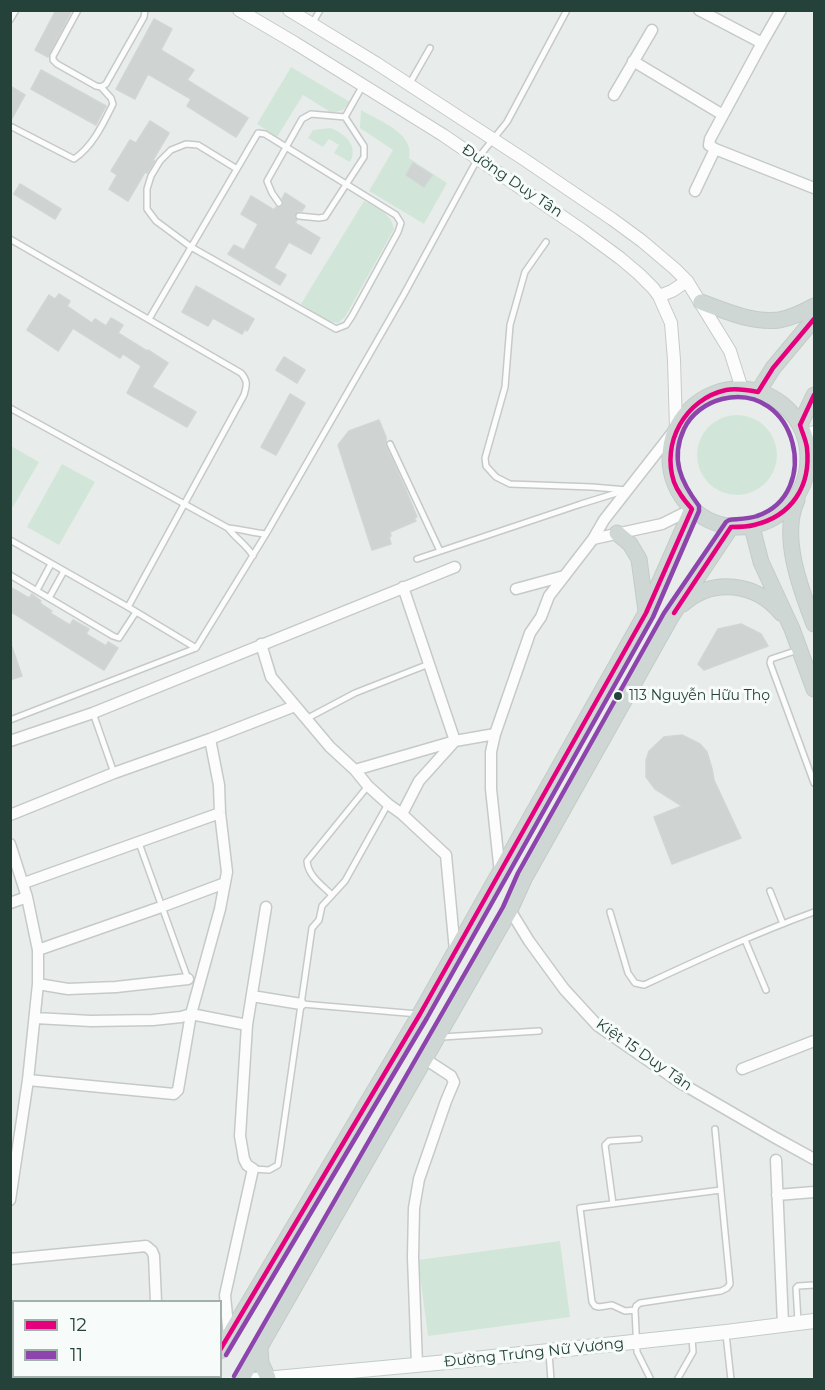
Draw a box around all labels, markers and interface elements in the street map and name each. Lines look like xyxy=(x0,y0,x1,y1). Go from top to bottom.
street label: Đường Duy Tân xyxy=(458,141,566,221)
place label: 113 Nguyễn Hữu Thọ xyxy=(629,688,770,704)
marker: 113 Nguyễn Hữu Thọ xyxy=(612,690,624,702)
street label: Kiệt 15 Duy Tân xyxy=(592,1015,696,1095)
legend xyxy=(12,1300,222,1378)
text: 12 xyxy=(70,1314,87,1336)
street label: Đường Trưng Nữ Vương xyxy=(443,1335,625,1371)
text: 11 xyxy=(70,1344,83,1366)

